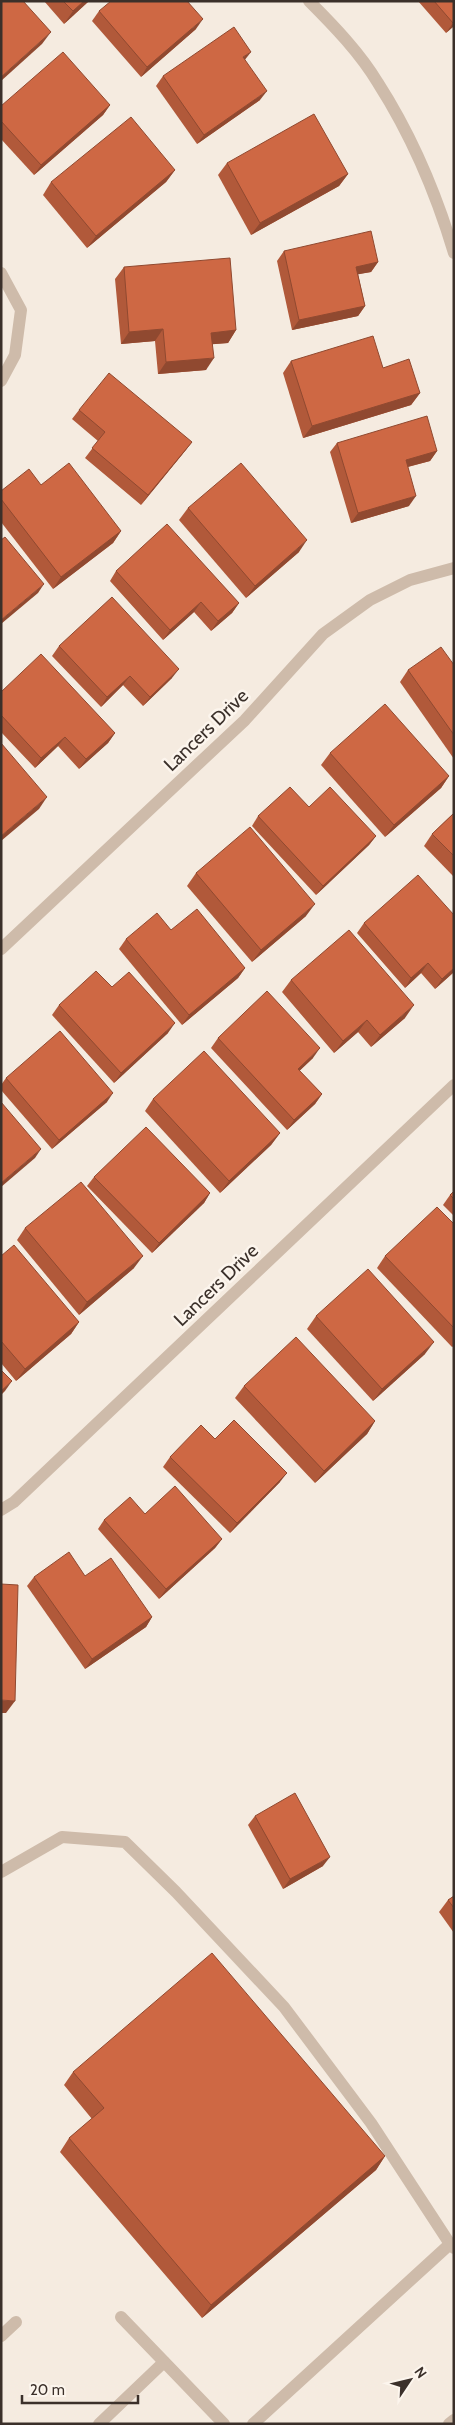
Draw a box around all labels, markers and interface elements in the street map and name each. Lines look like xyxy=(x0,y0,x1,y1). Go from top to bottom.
street label: Lancers Drive xyxy=(159,684,253,776)
street label: Lancers Drive xyxy=(169,1239,263,1331)
north arrow xyxy=(385,2355,435,2405)
text: N xyxy=(410,2363,431,2382)
scale bar xyxy=(22,2372,139,2404)
text: 20 m xyxy=(30,2381,65,2399)

